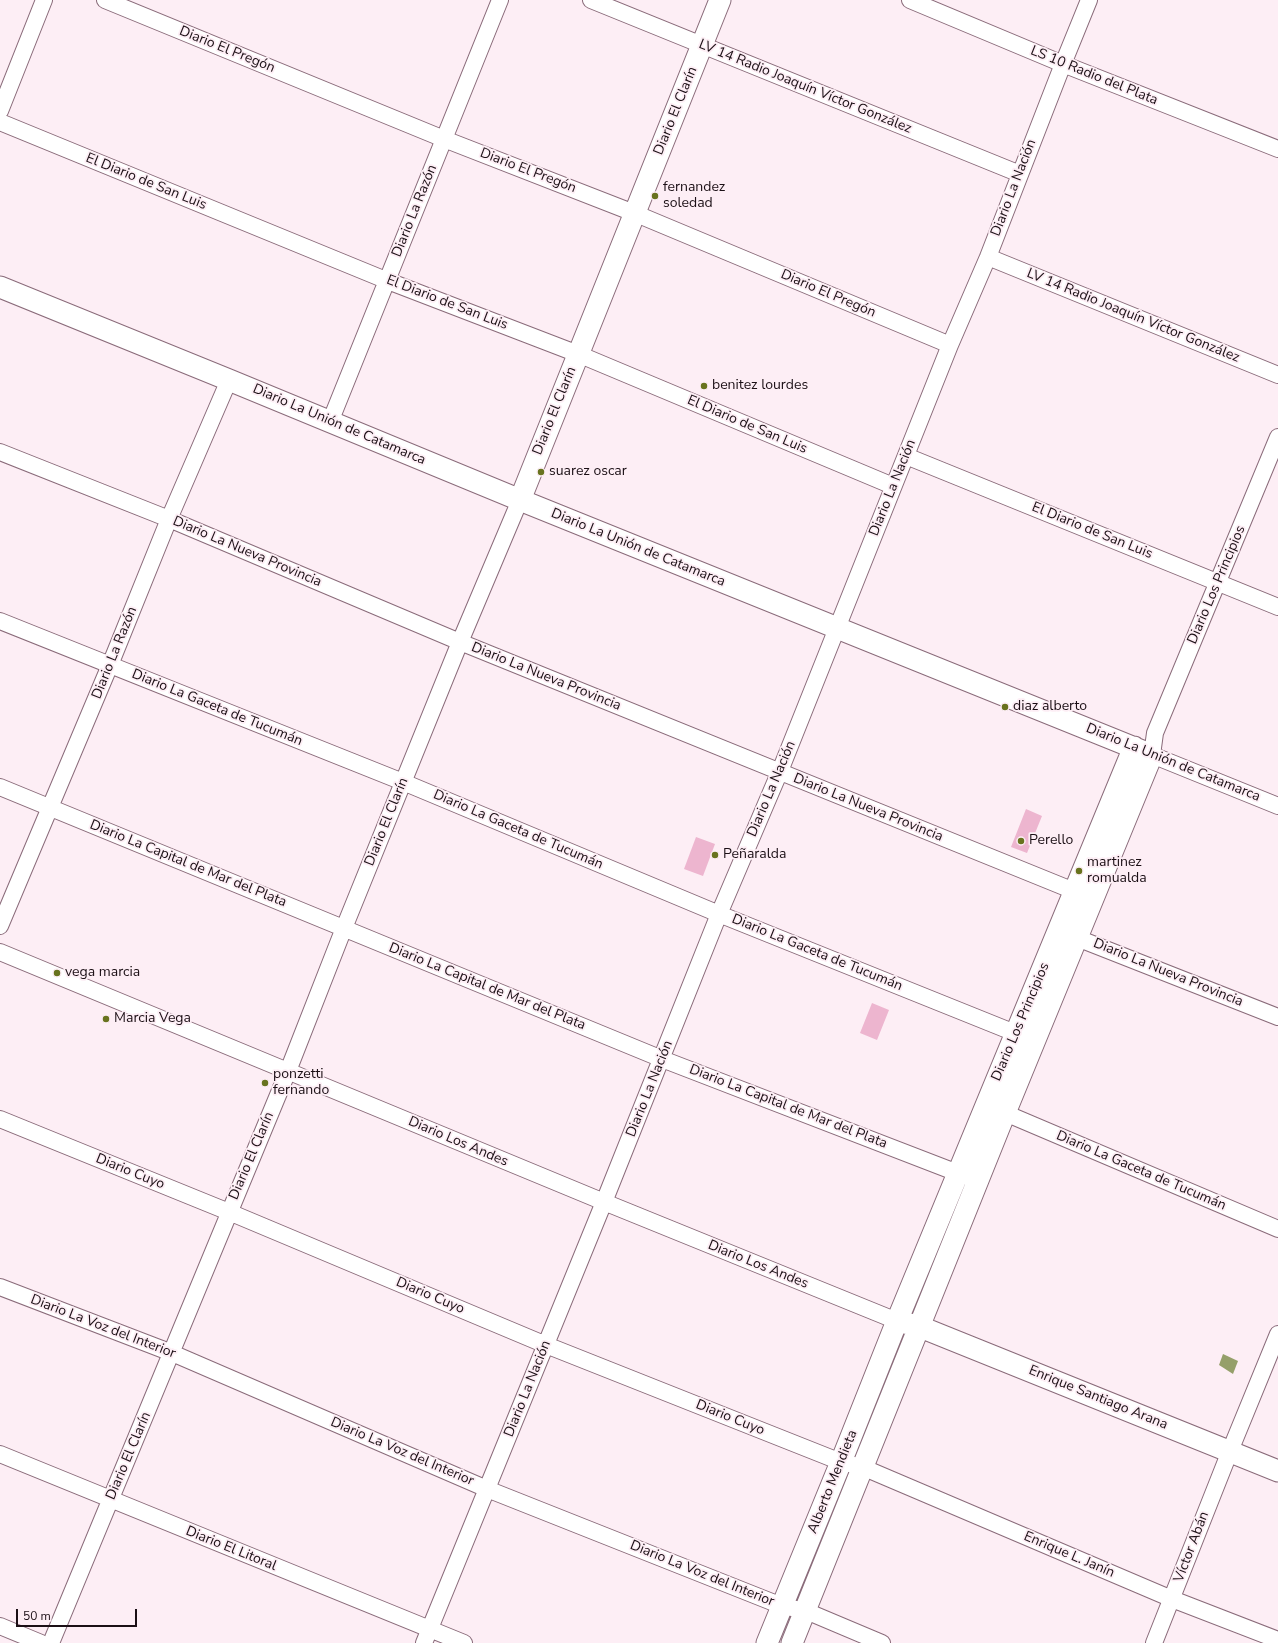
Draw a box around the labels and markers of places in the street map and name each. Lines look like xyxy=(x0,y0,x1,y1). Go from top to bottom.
place label: fernandez soledad xyxy=(663,180,725,212)
marker: fernandez soledad xyxy=(650,191,660,201)
place label: benitez lourdes xyxy=(712,378,808,394)
marker: benitez lourdes xyxy=(699,381,709,391)
place label: suarez oscar xyxy=(549,464,627,480)
marker: suarez oscar xyxy=(536,467,546,477)
place label: diaz alberto xyxy=(1013,699,1087,715)
marker: diaz alberto xyxy=(1000,702,1010,712)
place label: Perello xyxy=(1029,833,1073,849)
marker: Perello xyxy=(1016,836,1026,846)
place label: Peñaralda xyxy=(723,847,786,863)
marker: Peñaralda xyxy=(710,850,720,860)
place label: martinez romualda xyxy=(1087,855,1147,888)
marker: martinez romualda xyxy=(1074,866,1084,876)
place label: vega marcia xyxy=(65,965,140,981)
marker: vega marcia xyxy=(52,968,62,978)
place label: Marcia Vega xyxy=(114,1011,191,1027)
marker: Marcia Vega xyxy=(101,1014,111,1024)
place label: ponzetti fernando xyxy=(273,1067,329,1100)
marker: ponzetti fernando xyxy=(260,1078,270,1088)

